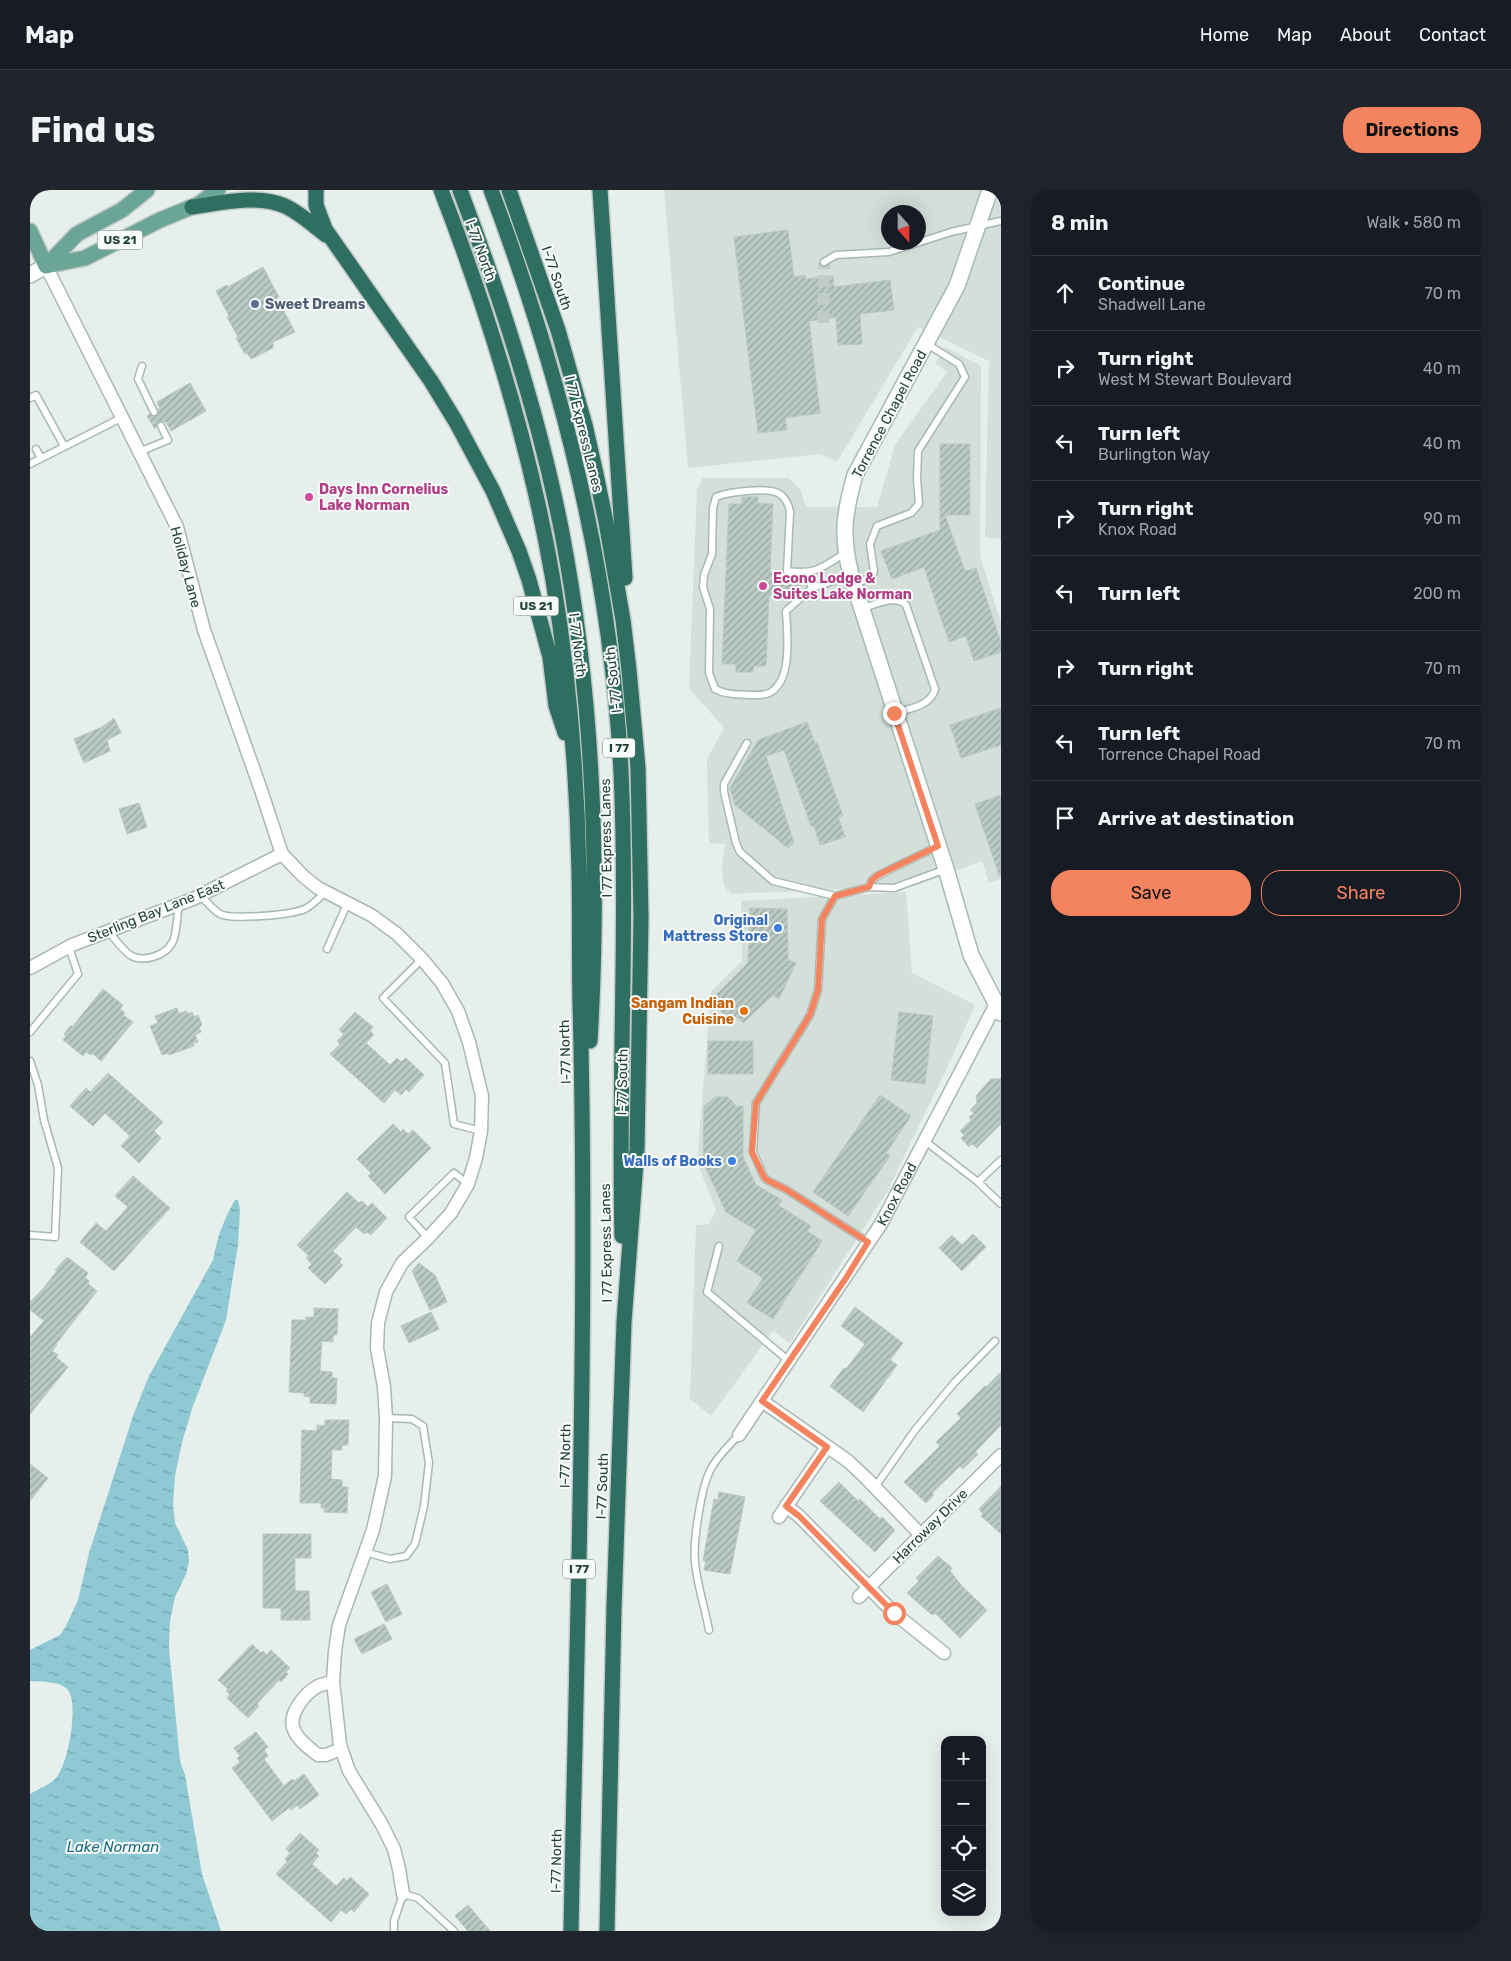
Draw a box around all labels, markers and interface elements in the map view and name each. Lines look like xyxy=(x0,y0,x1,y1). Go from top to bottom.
text: Map xyxy=(25,21,74,49)
text: Home xyxy=(1200,24,1249,46)
text: Map xyxy=(1277,24,1312,46)
text: About xyxy=(1340,24,1391,46)
text: Contact xyxy=(1419,24,1486,46)
button: Directions xyxy=(1343,107,1481,153)
text: Find us xyxy=(30,109,155,151)
north arrow xyxy=(881,205,926,250)
text: 8 min xyxy=(1051,210,1108,235)
text: Walk · 580 m xyxy=(1367,213,1461,232)
street label: I-77 North xyxy=(461,217,500,283)
road number: US 21 xyxy=(98,230,142,250)
street label: I-77 South xyxy=(538,244,575,312)
text: Continue xyxy=(1098,272,1185,295)
icon: ahead xyxy=(1051,279,1079,307)
text: 70 m xyxy=(1424,284,1461,303)
text: Shadwell Lane xyxy=(1098,295,1206,314)
place label: Sweet Dreams xyxy=(265,296,366,313)
marker: Sweet Dreams xyxy=(249,298,261,310)
street label: Torrence Chapel Road xyxy=(849,347,930,481)
text: Turn right xyxy=(1098,347,1193,370)
icon: right xyxy=(1051,354,1079,382)
text: 40 m xyxy=(1423,359,1461,378)
text: West M Stewart Boulevard xyxy=(1098,370,1292,389)
street label: I 77 Express Lanes xyxy=(561,374,606,494)
text: Turn left xyxy=(1098,422,1180,445)
icon: left xyxy=(1051,429,1079,457)
text: 40 m xyxy=(1423,434,1461,453)
text: Burlington Way xyxy=(1098,445,1210,464)
place label: Days Inn Cornelius Lake Norman xyxy=(319,481,448,514)
marker: Days Inn Cornelius Lake Norman xyxy=(303,491,315,503)
text: Turn right xyxy=(1098,497,1193,520)
icon: right xyxy=(1051,504,1079,532)
text: 90 m xyxy=(1423,509,1461,528)
text: Knox Road xyxy=(1098,520,1177,539)
street label: Holiday Lane xyxy=(167,525,205,610)
place label: Econo Lodge & Suites Lake Norman xyxy=(773,570,912,603)
icon: left xyxy=(1051,579,1079,607)
marker: Econo Lodge & Suites Lake Norman xyxy=(757,580,769,592)
text: Turn left xyxy=(1098,582,1180,605)
text: 200 m xyxy=(1413,584,1461,603)
road number: US 21 xyxy=(514,596,558,616)
street label: I-77 North xyxy=(565,612,590,678)
street label: I-77 South xyxy=(602,646,625,714)
icon: right xyxy=(1051,654,1079,682)
text: Turn right xyxy=(1098,657,1193,680)
text: 70 m xyxy=(1424,659,1461,678)
route end xyxy=(883,702,906,725)
text: Turn left xyxy=(1098,722,1180,745)
icon: left xyxy=(1051,729,1079,757)
text: 70 m xyxy=(1424,734,1461,753)
road number: I 77 xyxy=(603,738,635,758)
text: Torrence Chapel Road xyxy=(1098,745,1261,764)
street label: I 77 Express Lanes xyxy=(597,778,616,898)
icon: arrive xyxy=(1051,804,1079,832)
text: Arrive at destination xyxy=(1098,807,1294,830)
button: Save xyxy=(1051,870,1251,916)
button: Share xyxy=(1261,870,1461,916)
street label: Sterling Bay Lane East xyxy=(85,876,228,947)
place label: Original Mattress Store xyxy=(663,912,768,945)
marker: Original Mattress Store xyxy=(772,922,784,934)
place label: Sangam Indian Cuisine xyxy=(631,995,734,1028)
marker: Sangam Indian Cuisine xyxy=(738,1005,750,1017)
street label: I-77 North xyxy=(556,1019,575,1085)
street label: I-77 South xyxy=(613,1049,632,1115)
place label: Walls of Books xyxy=(624,1153,722,1170)
marker: Walls of Books xyxy=(726,1155,738,1167)
street label: Knox Road xyxy=(874,1160,921,1229)
street label: I 77 Express Lanes xyxy=(597,1183,616,1303)
street label: I-77 North xyxy=(556,1424,575,1488)
street label: I-77 South xyxy=(593,1452,612,1520)
street label: Harroway Drive xyxy=(889,1485,972,1567)
road number: I 77 xyxy=(563,1560,595,1578)
route start xyxy=(883,1602,906,1625)
map controls xyxy=(941,1736,986,1916)
button: + xyxy=(941,1736,986,1781)
button: − xyxy=(941,1781,986,1826)
button: locate xyxy=(941,1826,986,1871)
street label: I-77 North xyxy=(547,1829,566,1893)
water label: Lake Norman xyxy=(67,1838,159,1856)
button: layers xyxy=(941,1871,986,1916)

